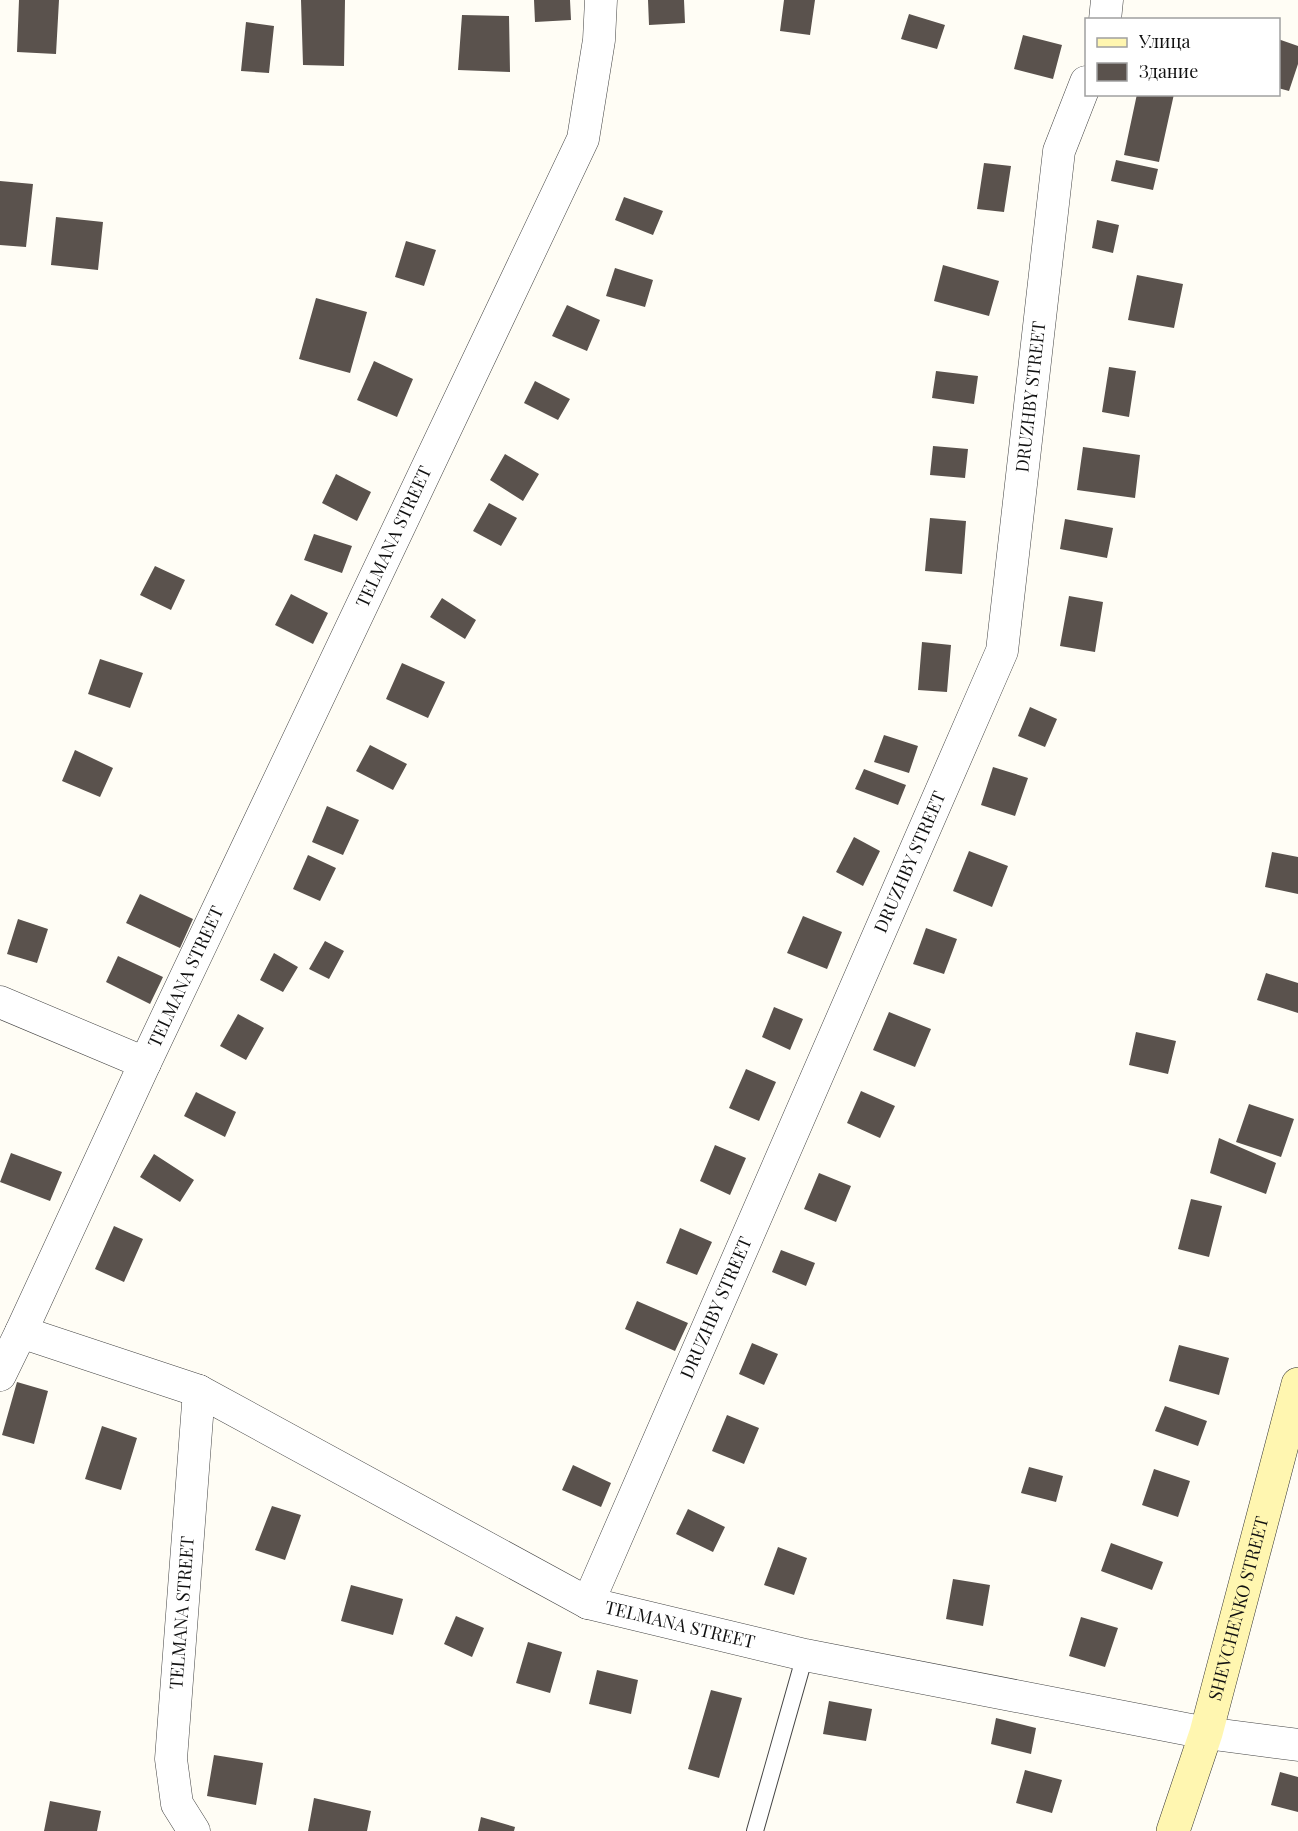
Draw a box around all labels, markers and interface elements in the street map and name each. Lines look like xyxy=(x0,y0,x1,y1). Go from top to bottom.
legend xyxy=(1085,18,1280,96)
text: Улица xyxy=(1138,29,1190,53)
text: Здание xyxy=(1139,59,1198,83)
street label: DRUZHBY STREET xyxy=(1009,320,1051,474)
street label: TELMANA STREET xyxy=(350,462,436,611)
street label: DRUZHBY STREET xyxy=(868,787,951,936)
street label: TELMANA STREET xyxy=(142,902,228,1051)
street label: DRUZHBY STREET xyxy=(674,1233,757,1382)
street label: SHEVCHENKO STREET xyxy=(1202,1514,1274,1703)
street label: TELMANA STREET xyxy=(163,1535,199,1690)
street label: TELMANA STREET xyxy=(603,1594,757,1654)

